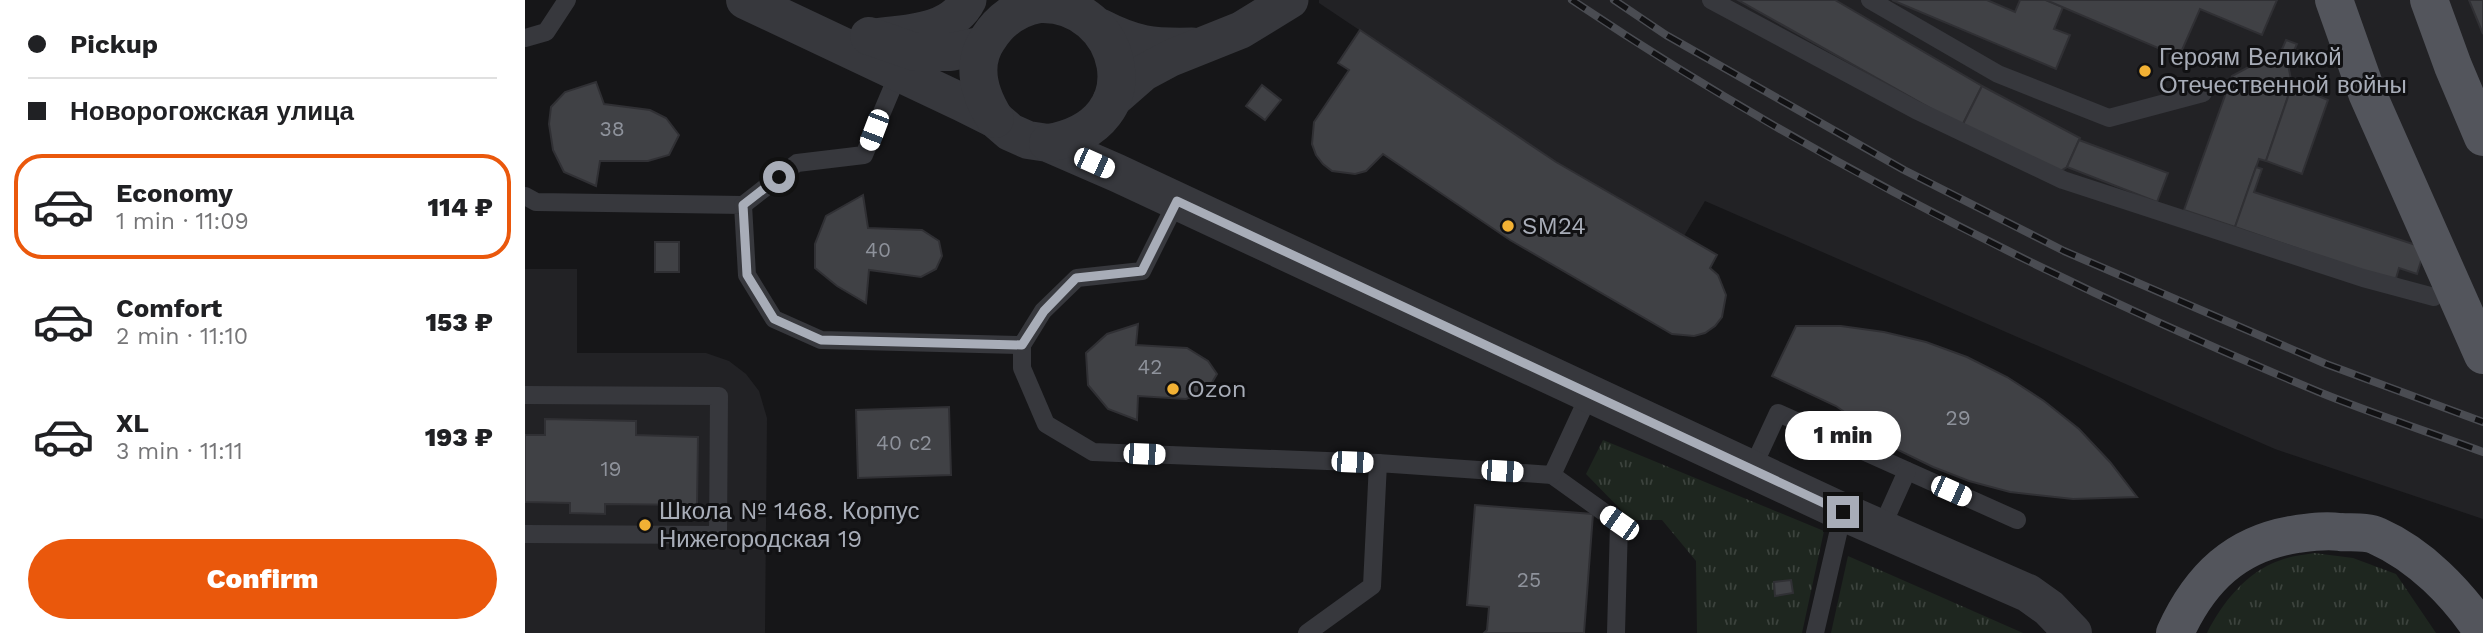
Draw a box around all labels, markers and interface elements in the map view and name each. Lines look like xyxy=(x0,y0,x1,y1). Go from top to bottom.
text: Pickup xyxy=(70,29,158,59)
place label: Героям Великой Отечественной войны xyxy=(2159,43,2407,99)
marker: Героям Великой Отечественной войны xyxy=(2137,63,2153,79)
text: Новорогожская улица xyxy=(70,96,354,126)
car xyxy=(857,107,892,153)
house number: 38 xyxy=(599,116,625,141)
car xyxy=(1071,145,1118,181)
route start xyxy=(763,161,795,193)
icon: car xyxy=(32,175,95,238)
text: Economy xyxy=(116,178,233,208)
text: 114 ₽ xyxy=(427,192,493,222)
text: 1 min · 11:09 xyxy=(116,208,249,235)
place label: SM24 xyxy=(1522,212,1586,240)
marker: SM24 xyxy=(1500,218,1516,234)
house number: 40 xyxy=(865,237,891,262)
icon: car xyxy=(32,290,95,353)
text: Comfort xyxy=(116,293,222,323)
text: 153 ₽ xyxy=(426,307,493,337)
text: 2 min · 11:10 xyxy=(116,323,248,350)
house number: 42 xyxy=(1137,354,1163,379)
place label: Ozon xyxy=(1187,375,1247,403)
marker: Ozon xyxy=(1165,381,1181,397)
icon: car xyxy=(32,405,95,468)
house number: 29 xyxy=(1945,405,1971,430)
text: XL xyxy=(116,408,149,438)
callout: 1 min xyxy=(1785,410,1901,460)
text: 193 ₽ xyxy=(425,422,493,452)
text: 1 min xyxy=(1813,422,1873,449)
house number: 40 с2 xyxy=(876,430,932,455)
text: 3 min · 11:11 xyxy=(116,438,243,465)
car xyxy=(1123,443,1166,465)
car xyxy=(1331,451,1374,473)
house number: 19 xyxy=(600,456,622,481)
car xyxy=(1481,459,1524,483)
car xyxy=(1928,473,1975,509)
route end xyxy=(1827,496,1859,528)
place label: Школа № 1468. Корпус Нижегородская 19 xyxy=(659,497,919,553)
car xyxy=(1596,502,1643,544)
marker: Школа № 1468. Корпус Нижегородская 19 xyxy=(637,517,653,533)
button: Confirm xyxy=(28,539,497,619)
house number: 25 xyxy=(1517,567,1541,592)

